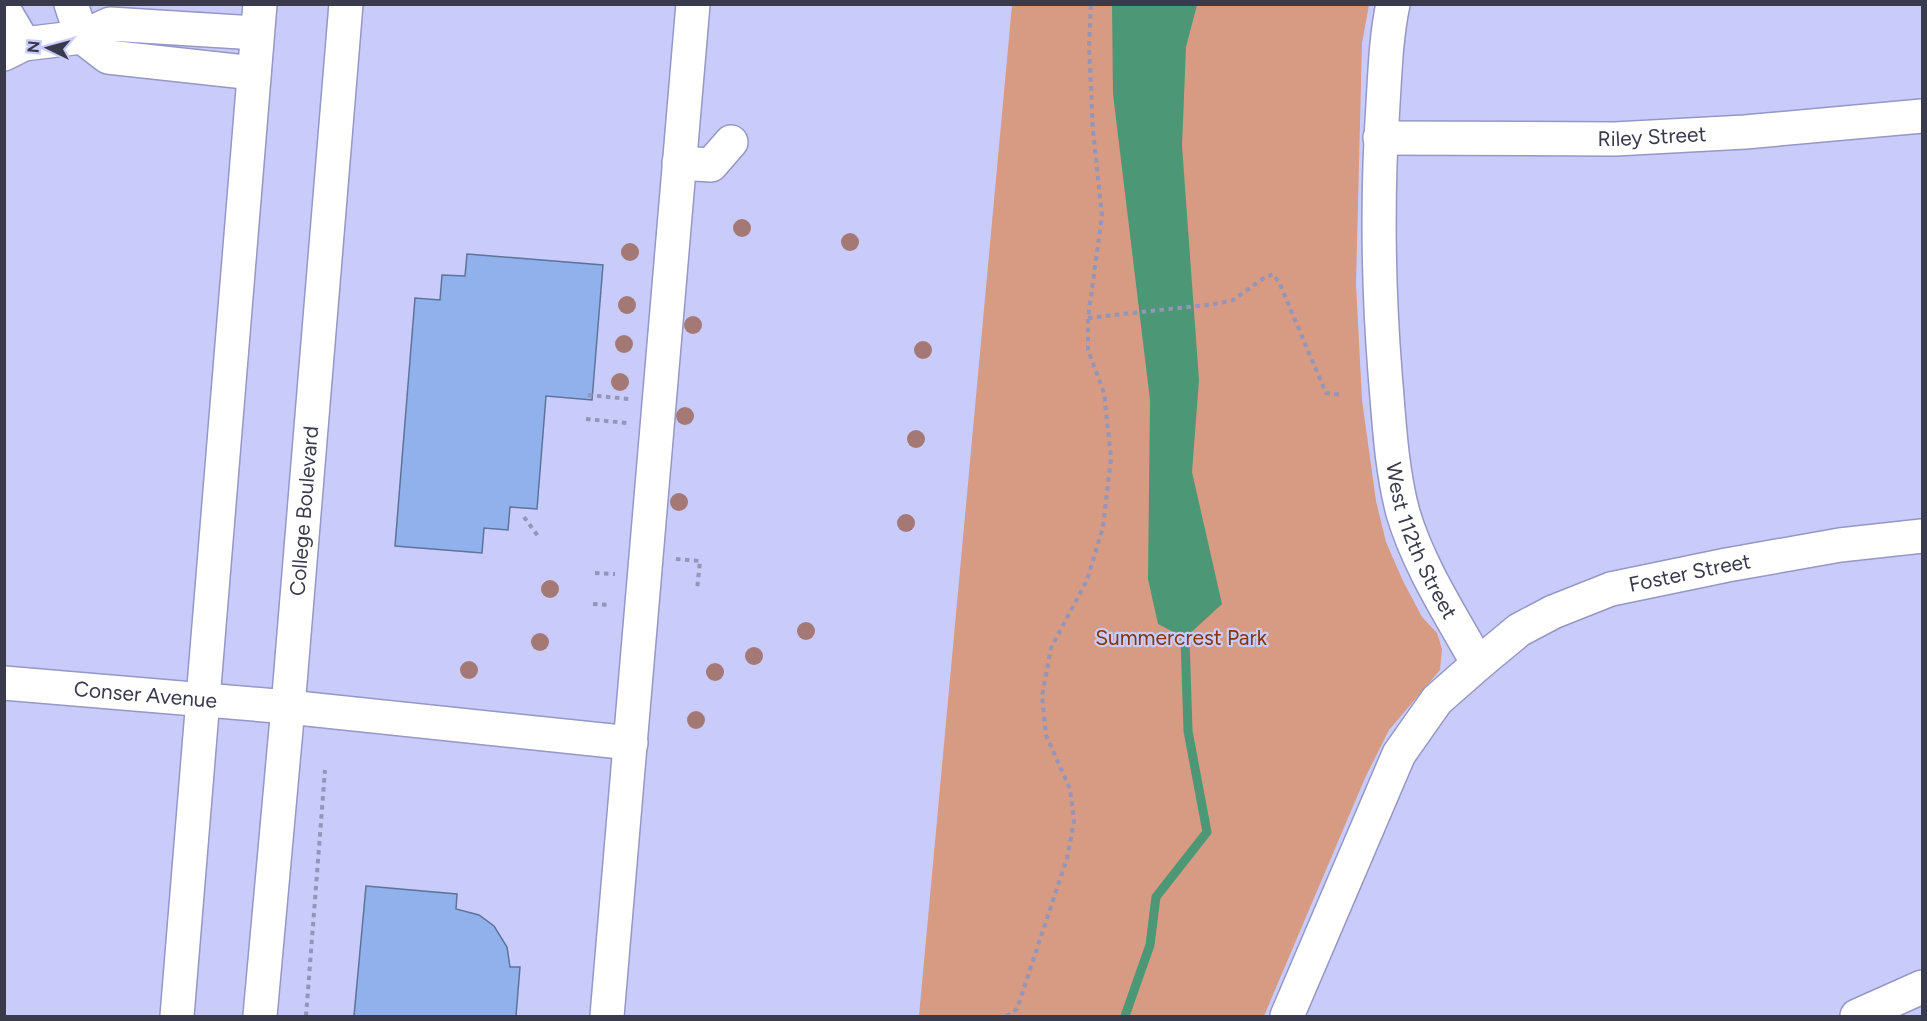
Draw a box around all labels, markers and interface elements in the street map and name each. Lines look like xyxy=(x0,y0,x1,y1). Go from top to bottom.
north arrow xyxy=(18,18,78,78)
text: N xyxy=(24,40,44,54)
street label: Riley Street xyxy=(1597,121,1707,151)
street label: College Boulevard xyxy=(284,425,323,597)
street label: West 112th Street xyxy=(1381,461,1463,623)
street label: Foster Street xyxy=(1626,548,1753,597)
park label: Summercrest Park xyxy=(1095,625,1268,650)
street label: Conser Avenue xyxy=(73,676,218,713)

